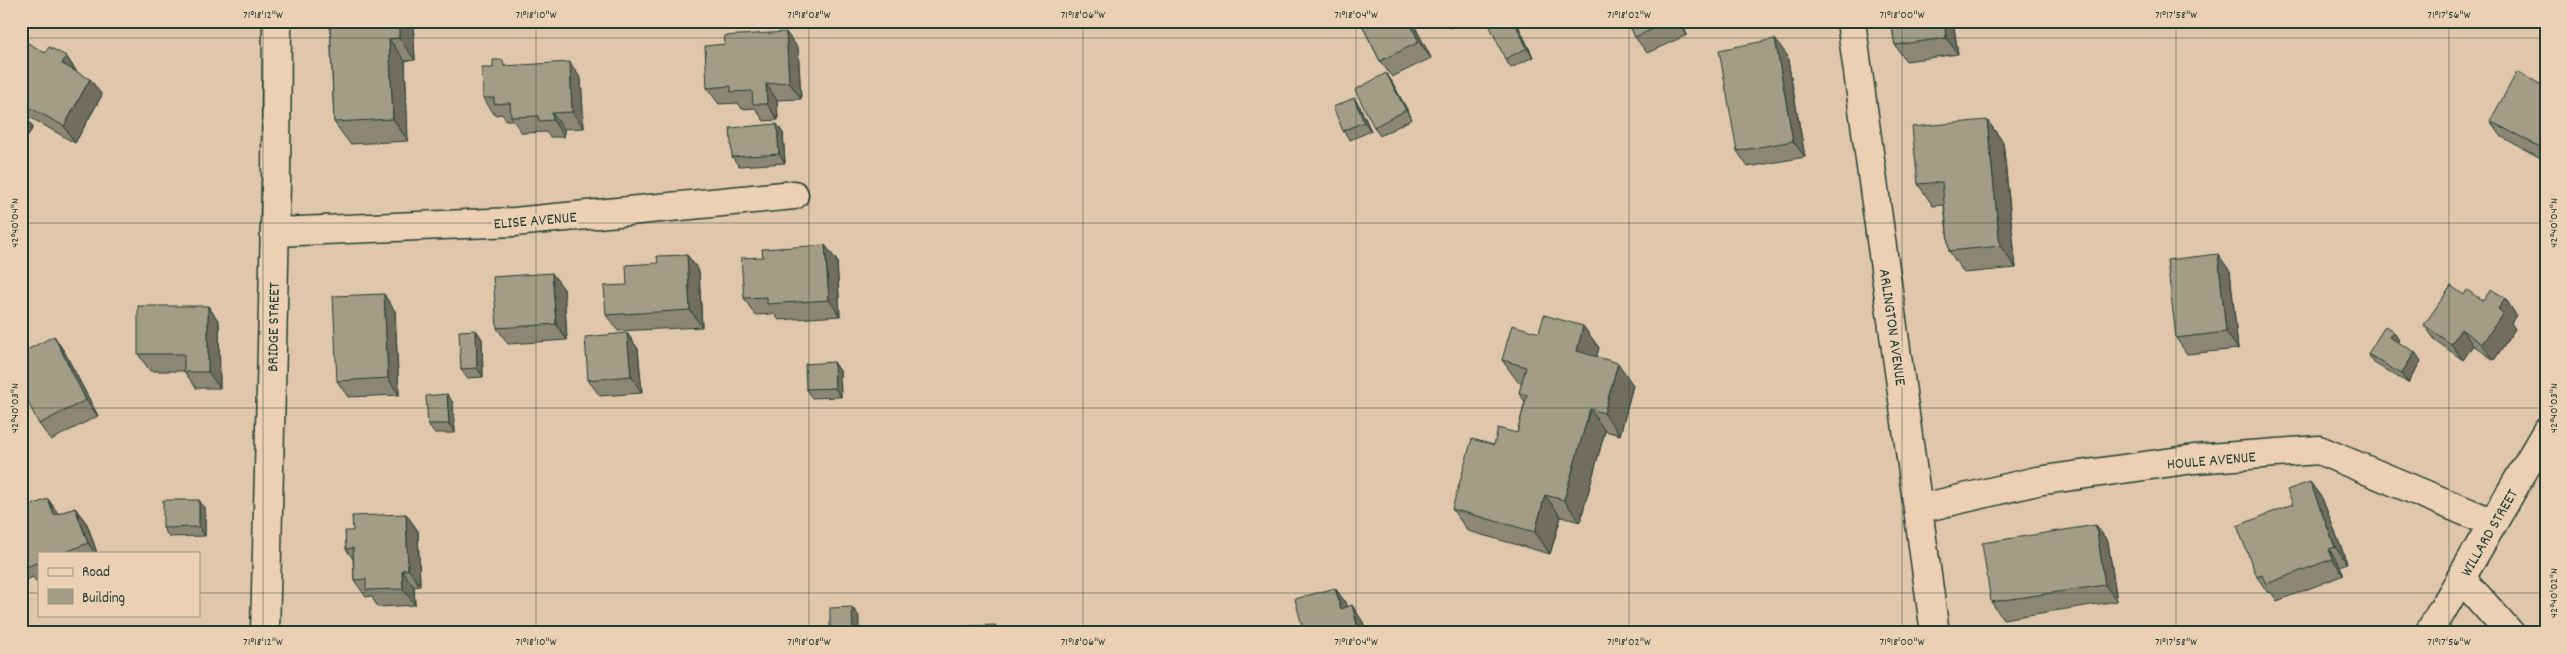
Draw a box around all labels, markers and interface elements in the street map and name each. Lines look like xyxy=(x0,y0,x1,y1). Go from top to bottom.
text: 71°18'12"W xyxy=(243,7,283,24)
text: 71°18'10"W xyxy=(515,7,557,24)
text: 71°18'08"W xyxy=(787,7,831,24)
text: 71°18'06"W xyxy=(1061,7,1105,24)
text: 71°18'04"W xyxy=(1334,7,1378,24)
text: 71°18'02"W xyxy=(1607,7,1651,24)
text: 71°18'00"W xyxy=(1879,7,1925,24)
text: 71°17'58"W xyxy=(2155,7,2197,24)
text: 71°17'56"W xyxy=(2427,7,2471,24)
text: 42°40'04"N xyxy=(7,198,24,248)
text: 42°40'04"N xyxy=(2546,198,2563,248)
street label: ELISE AVENUE xyxy=(493,206,578,237)
street label: ARLINGTON AVENUE xyxy=(1872,267,1911,388)
street label: BRIDGE STREET xyxy=(262,281,287,372)
text: 42°40'03"N xyxy=(7,383,24,433)
text: 42°40'03"N xyxy=(2546,383,2563,433)
street label: HOULE AVENUE xyxy=(2166,446,2257,477)
street label: WILLARD STREET xyxy=(2456,485,2525,581)
legend xyxy=(38,552,200,616)
text: Road xyxy=(82,562,110,584)
text: 42°40'02"N xyxy=(2546,568,2563,618)
text: Building xyxy=(82,588,125,610)
text: 71°18'12"W xyxy=(243,634,283,651)
text: 71°18'10"W xyxy=(515,634,557,651)
text: 71°18'08"W xyxy=(787,634,831,651)
text: 71°18'06"W xyxy=(1061,634,1105,651)
text: 71°18'04"W xyxy=(1334,634,1378,651)
text: 71°18'02"W xyxy=(1607,634,1651,651)
text: 71°18'00"W xyxy=(1879,634,1925,651)
text: 71°17'58"W xyxy=(2155,634,2197,651)
text: 71°17'56"W xyxy=(2427,634,2471,651)

